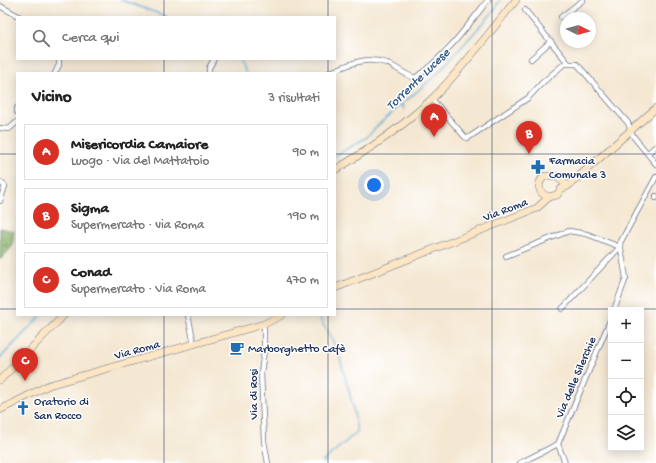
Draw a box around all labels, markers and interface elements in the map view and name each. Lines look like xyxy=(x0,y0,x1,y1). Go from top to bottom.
north arrow xyxy=(560,12,596,48)
search box xyxy=(16,16,336,60)
icon: search xyxy=(30,27,52,49)
text: Cerca qui xyxy=(62,29,119,47)
water label: Torrente Lucese xyxy=(384,45,455,114)
text: Vicino xyxy=(32,88,72,108)
text: 3 risultati xyxy=(268,91,320,106)
pin: A xyxy=(421,104,447,137)
pin: B xyxy=(516,121,542,154)
text: Misericordia Camaiore xyxy=(71,136,208,154)
text: A xyxy=(42,145,50,160)
text: 90 m xyxy=(293,145,319,160)
text: Luogo · Via del Mattatoio xyxy=(71,154,209,169)
place label: Farmacia Comunale 3 xyxy=(548,155,606,183)
pharmacy icon: Farmacia Comunale 3 xyxy=(530,159,546,175)
your location xyxy=(364,175,384,195)
street label: Via Roma xyxy=(481,196,530,226)
text: Sigma xyxy=(71,200,109,218)
text: B xyxy=(43,209,49,224)
text: 190 m xyxy=(288,209,319,224)
text: Supermercato · via Roma xyxy=(71,218,204,233)
text: Conad xyxy=(71,264,111,282)
text: C xyxy=(42,273,50,288)
text: 470 m xyxy=(286,273,319,288)
text: Supermercato · Via Roma xyxy=(71,282,206,297)
map controls xyxy=(608,307,644,451)
button: + xyxy=(608,307,644,343)
street label: Via delle Silerchie xyxy=(553,334,601,421)
street label: Via Roma xyxy=(112,338,162,364)
cafe icon: Marborghetto Cafè xyxy=(229,340,245,356)
place label: Marborghetto Cafè xyxy=(248,343,346,357)
button: − xyxy=(608,343,644,379)
pin: C xyxy=(12,348,38,381)
street label: Via di Rosi xyxy=(248,368,262,420)
button: locate xyxy=(608,379,644,415)
place label: Oratorio di San Rocco xyxy=(34,396,89,424)
church icon: Oratorio di San Rocco xyxy=(15,400,31,416)
button: layers xyxy=(608,415,644,451)

